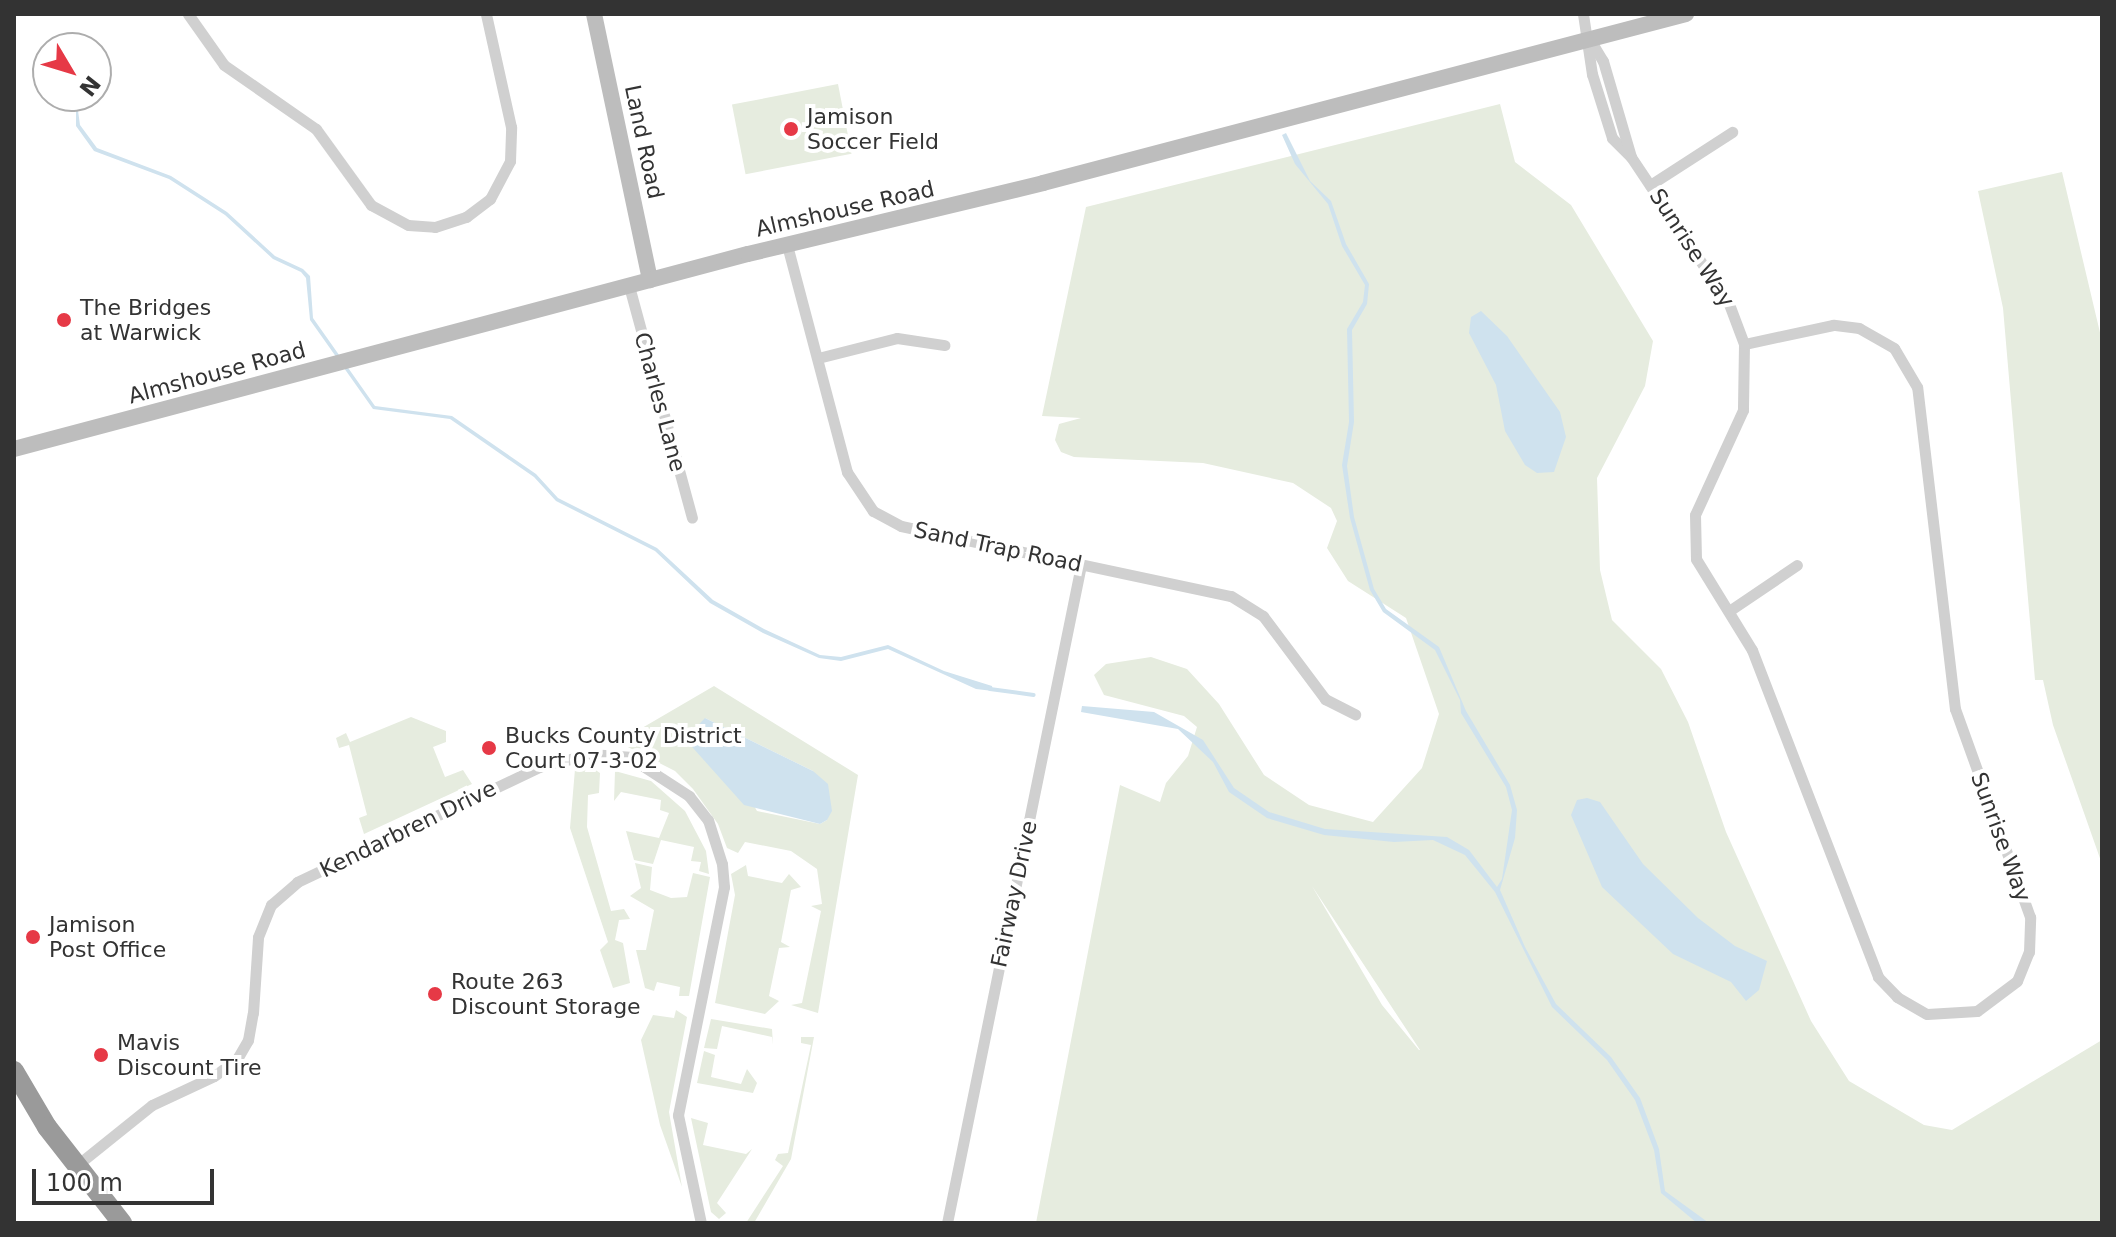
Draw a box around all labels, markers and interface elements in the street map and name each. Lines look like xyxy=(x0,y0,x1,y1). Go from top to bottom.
north arrow xyxy=(32,32,112,112)
text: N xyxy=(74,71,105,101)
street label: Land Road xyxy=(619,83,669,201)
place label: Jamison Soccer Field xyxy=(807,103,939,154)
marker: Jamison Soccer Field xyxy=(782,120,800,138)
street label: Almshouse Road xyxy=(753,176,937,242)
street label: Sunrise Way xyxy=(1644,184,1740,312)
place label: The Bridges at Warwick xyxy=(80,294,211,346)
marker: The Bridges at Warwick xyxy=(55,311,73,329)
street label: Charles Lane xyxy=(629,329,691,475)
street label: Almshouse Road xyxy=(125,337,309,409)
street label: Sand Trap Road xyxy=(912,516,1084,578)
place label: Bucks County District Court 07-3-02 xyxy=(505,722,742,774)
marker: Bucks County District Court 07-3-02 xyxy=(480,739,498,757)
street label: Sunrise Way xyxy=(1965,769,2037,905)
street label: Kendarbren Drive xyxy=(316,775,500,883)
street label: Fairway Drive xyxy=(986,818,1042,970)
place label: Jamison Post Office xyxy=(49,911,166,962)
marker: Jamison Post Office xyxy=(24,928,42,946)
place label: Route 263 Discount Storage xyxy=(451,968,641,1020)
marker: Route 263 Discount Storage xyxy=(426,985,444,1003)
place label: Mavis Discount Tire xyxy=(117,1029,262,1080)
marker: Mavis Discount Tire xyxy=(92,1046,110,1064)
scale bar xyxy=(36,1153,218,1203)
text: 100 m xyxy=(46,1169,123,1197)

